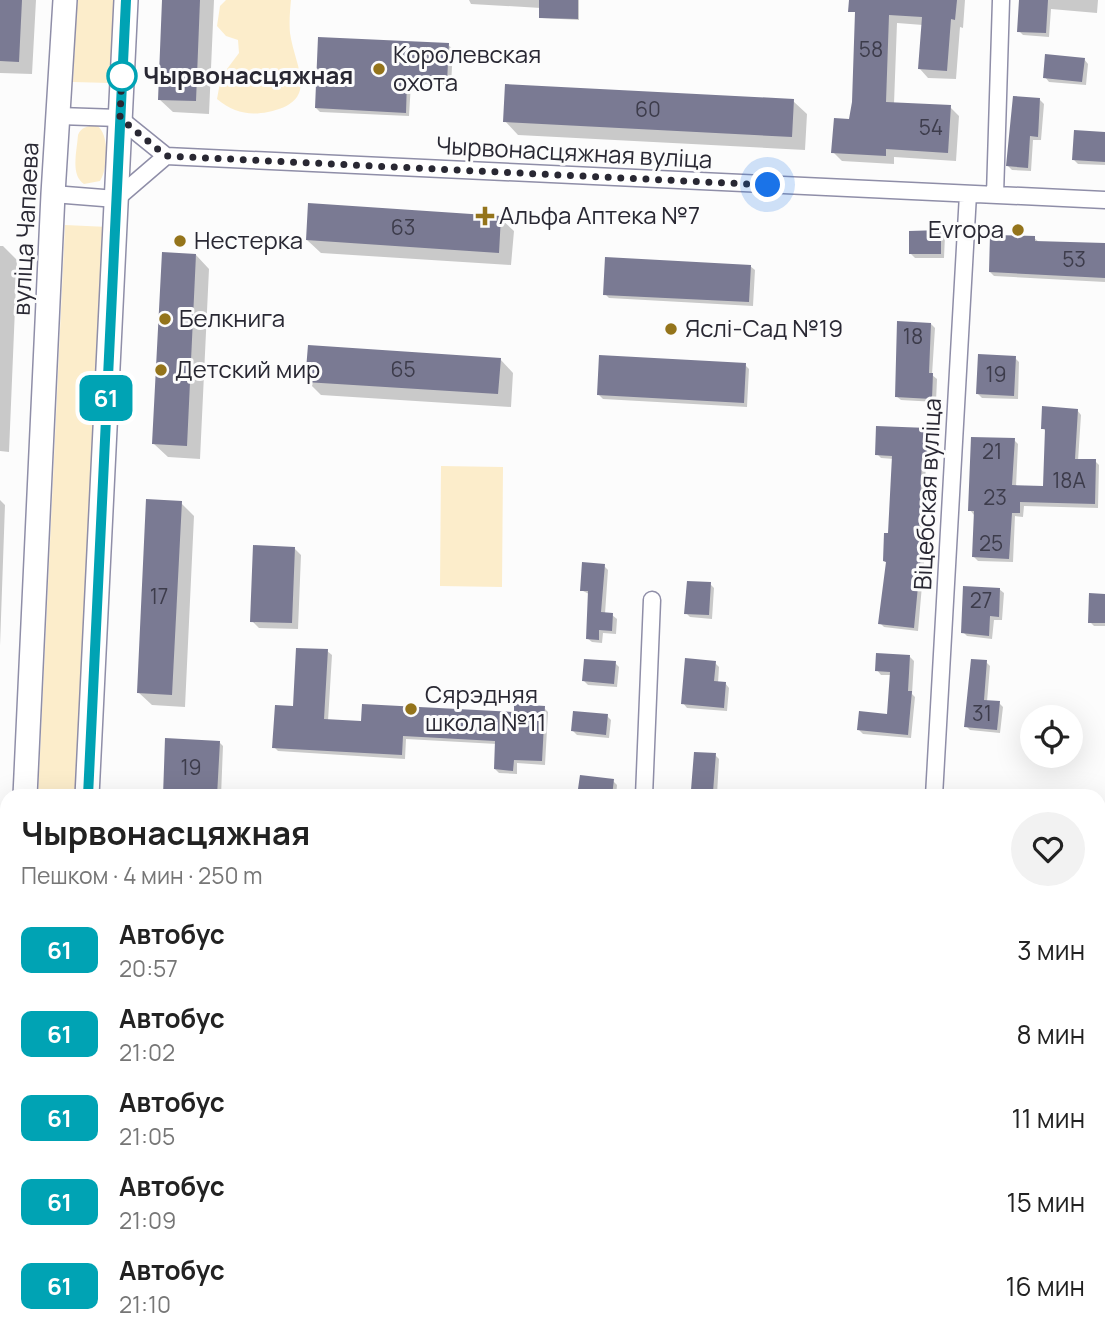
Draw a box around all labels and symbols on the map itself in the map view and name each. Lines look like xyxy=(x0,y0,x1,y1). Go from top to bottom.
house number: 58 xyxy=(859,35,883,63)
place label: Королевская охота xyxy=(393,37,541,98)
place label: Чырвонасцяжная xyxy=(143,58,353,91)
marker: Чырвонасцяжная xyxy=(107,61,137,91)
marker: Королевская охота xyxy=(371,61,387,77)
house number: 60 xyxy=(635,95,661,123)
house number: 54 xyxy=(919,113,943,141)
street label: Чырвонасцяжная вуліца xyxy=(435,128,713,175)
street label: вуліца Чапаева xyxy=(3,141,46,316)
your location xyxy=(750,167,785,202)
place label: Альфа Аптека №7 xyxy=(499,198,700,231)
marker: Альфа Аптека №7 xyxy=(477,208,493,224)
place label: Evropa xyxy=(928,212,1004,245)
house number: 63 xyxy=(391,213,415,241)
marker: Evropa xyxy=(1010,222,1026,238)
place label: Нестерка xyxy=(194,223,303,256)
marker: Нестерка xyxy=(172,233,188,249)
house number: 53 xyxy=(1062,245,1086,273)
place label: Белкнига xyxy=(179,301,285,334)
marker: Белкнига xyxy=(157,311,173,327)
place label: Яслі-Сад №19 xyxy=(685,311,843,344)
marker: Яслі-Сад №19 xyxy=(663,321,679,337)
house number: 18 xyxy=(903,322,923,350)
place label: Детский мир xyxy=(175,352,320,385)
house number: 65 xyxy=(390,355,416,383)
house number: 19 xyxy=(985,360,1007,388)
marker: Детский мир xyxy=(153,362,169,378)
line badge: 61 xyxy=(74,375,138,421)
street label: Віцебская вуліца xyxy=(905,397,948,591)
house number: 21 xyxy=(982,437,1002,465)
house number: 18А xyxy=(1052,466,1086,494)
house number: 23 xyxy=(983,483,1007,511)
house number: 25 xyxy=(979,529,1003,557)
house number: 17 xyxy=(150,582,168,610)
house number: 27 xyxy=(970,586,992,614)
place label: Сярэдняя школа №11 xyxy=(425,677,546,738)
house number: 31 xyxy=(972,699,992,727)
marker: Сярэдняя школа №11 xyxy=(403,701,419,717)
house number: 19 xyxy=(180,753,202,781)

